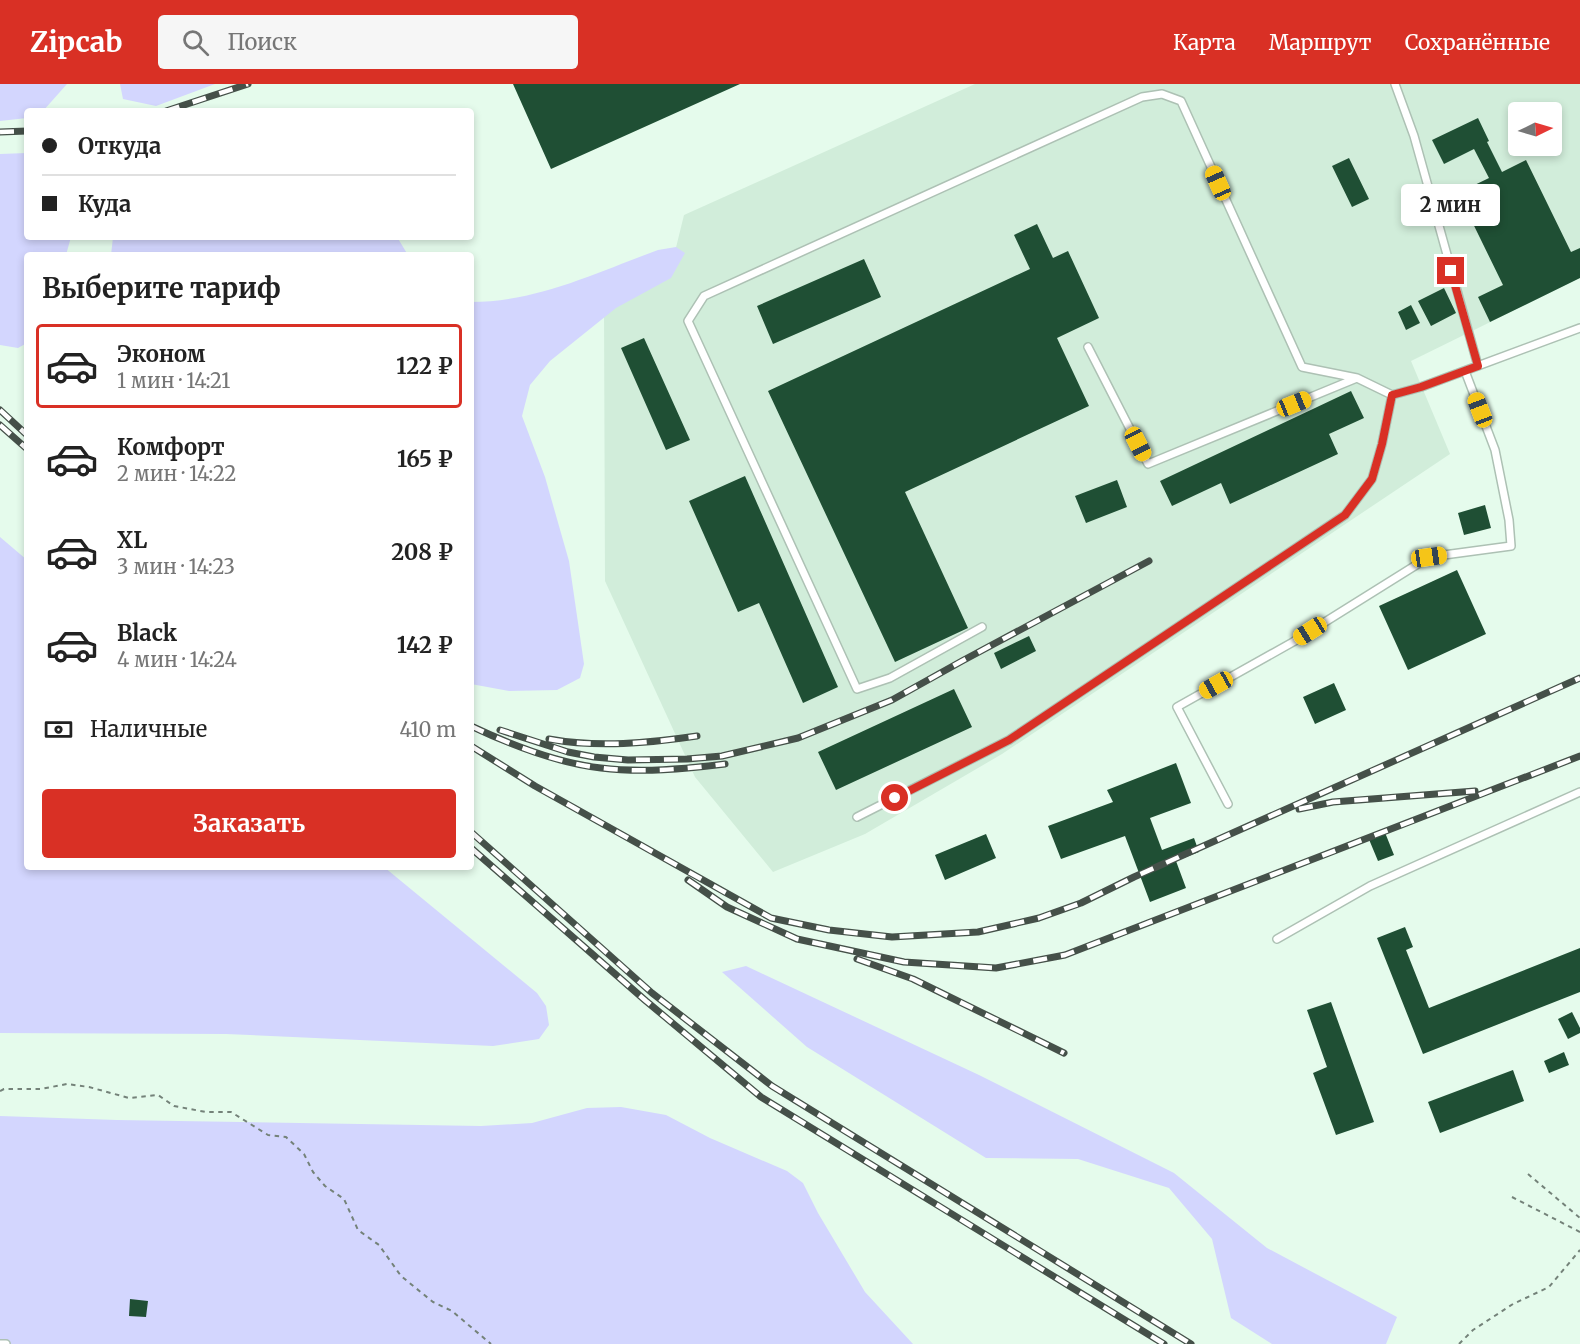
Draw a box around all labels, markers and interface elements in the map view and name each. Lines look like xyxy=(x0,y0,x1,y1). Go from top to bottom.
search box xyxy=(158,15,578,69)
text: Zipcab xyxy=(30,24,122,60)
icon: search xyxy=(179,26,212,59)
text: Поиск xyxy=(227,28,297,56)
text: Карта xyxy=(1173,29,1236,56)
text: Маршрут xyxy=(1269,29,1372,56)
text: Сохранённые xyxy=(1405,29,1550,56)
north arrow xyxy=(1508,102,1562,156)
map controls xyxy=(1508,102,1562,156)
text: Откуда xyxy=(78,132,161,160)
car xyxy=(1202,163,1234,203)
callout: 2 мин xyxy=(1402,184,1500,226)
text: Куда xyxy=(78,190,131,218)
text: 2 мин xyxy=(1420,192,1481,217)
route end xyxy=(1437,257,1464,284)
text: Выберите тариф xyxy=(42,271,281,305)
icon: car xyxy=(45,339,99,393)
text: Эконом xyxy=(117,340,205,368)
text: 122 ₽ xyxy=(396,352,453,380)
text: 1 мин · 14:21 xyxy=(117,368,230,393)
car xyxy=(1274,389,1314,419)
car xyxy=(1465,390,1495,430)
car xyxy=(1122,424,1154,464)
icon: car xyxy=(45,432,99,486)
text: Комфорт xyxy=(117,433,225,461)
text: 165 ₽ xyxy=(397,445,453,473)
text: 2 мин · 14:22 xyxy=(117,461,236,486)
icon: car xyxy=(45,525,99,579)
text: XL xyxy=(117,526,147,554)
text: 208 ₽ xyxy=(391,538,453,566)
car xyxy=(1410,546,1448,568)
text: 3 мин · 14:23 xyxy=(117,554,235,579)
car xyxy=(1290,614,1330,648)
icon: car xyxy=(45,618,99,672)
text: Black xyxy=(117,619,177,647)
text: 142 ₽ xyxy=(397,631,453,659)
text: 4 мин · 14:24 xyxy=(117,647,237,672)
car xyxy=(1196,668,1236,702)
icon: cash xyxy=(42,713,75,746)
text: Наличные xyxy=(90,715,207,743)
text: 410 m xyxy=(399,717,456,742)
route start xyxy=(881,784,908,811)
button: Заказать xyxy=(42,789,456,858)

